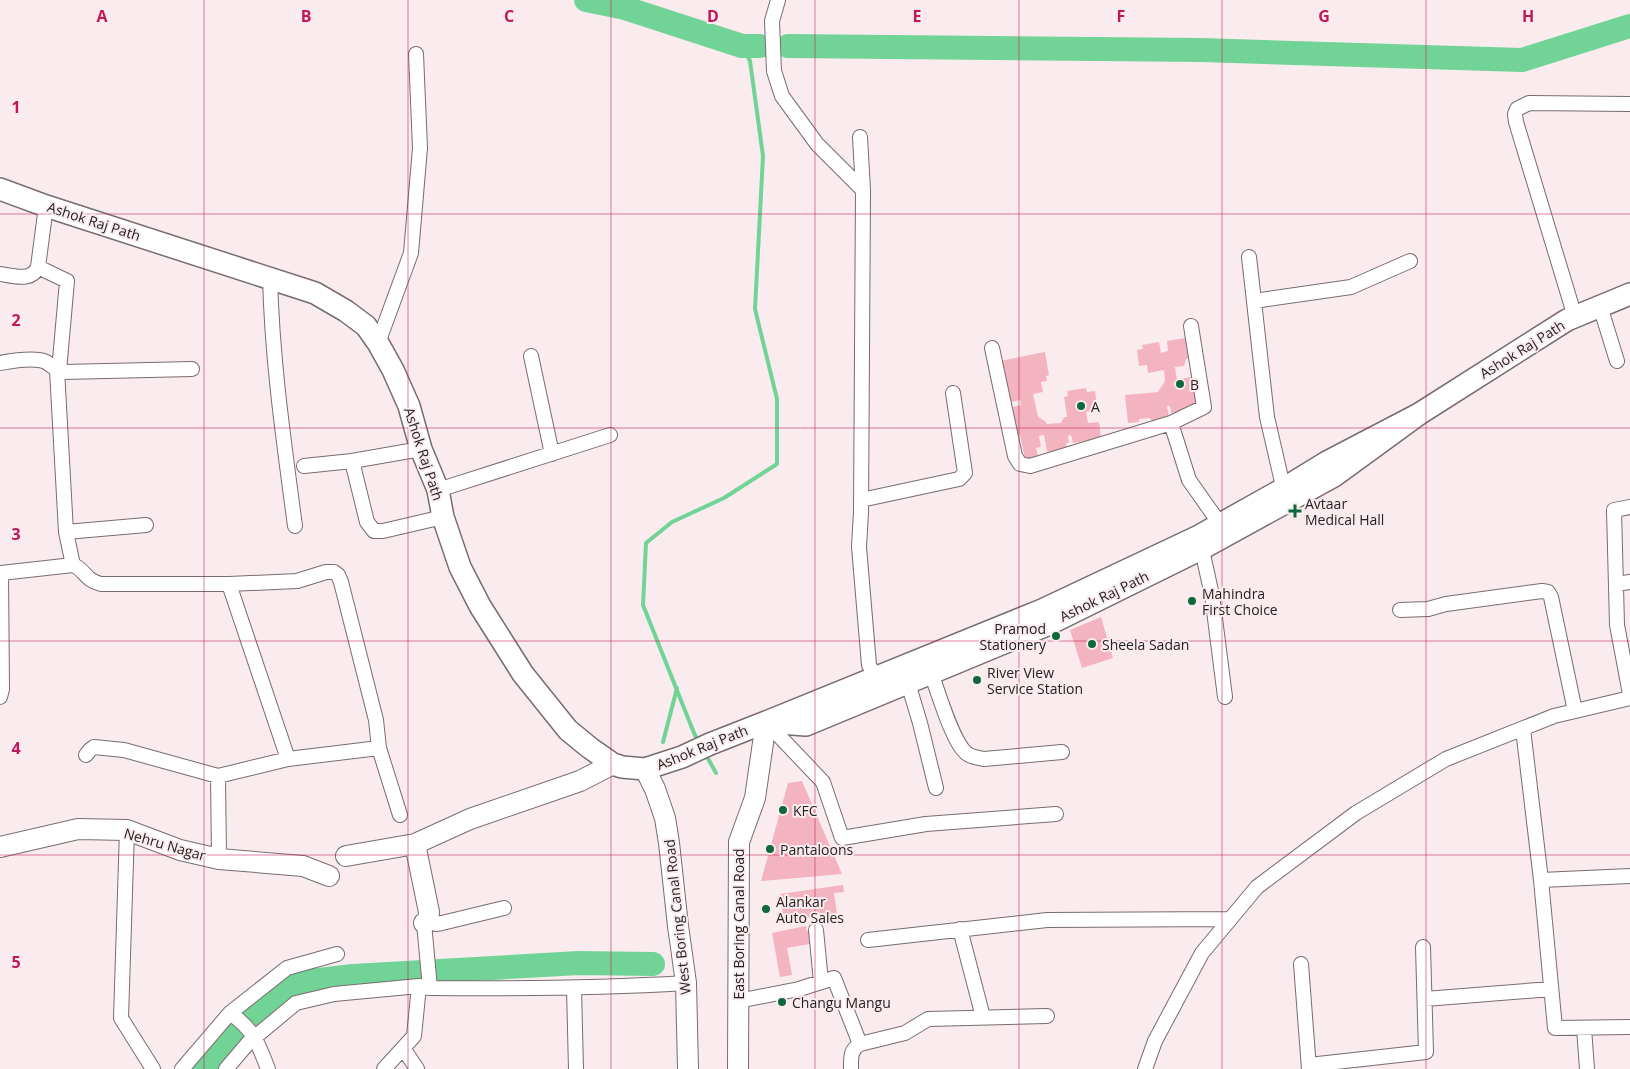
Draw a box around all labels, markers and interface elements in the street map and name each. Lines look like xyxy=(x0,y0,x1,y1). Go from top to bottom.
text: A xyxy=(96,5,108,27)
text: B xyxy=(301,5,311,27)
text: C xyxy=(504,5,514,27)
text: D xyxy=(707,5,719,27)
text: E xyxy=(913,5,922,27)
text: F xyxy=(1117,5,1125,27)
text: G xyxy=(1318,5,1330,27)
text: H xyxy=(1522,5,1534,27)
text: 1 xyxy=(11,96,21,118)
street label: Ashok Raj Path xyxy=(45,197,143,245)
text: 2 xyxy=(11,309,21,331)
street label: Ashok Raj Path xyxy=(1476,315,1568,383)
place label: B xyxy=(1190,375,1199,394)
marker: B xyxy=(1174,378,1186,390)
place label: A xyxy=(1091,397,1100,416)
marker: A xyxy=(1075,400,1087,412)
street label: Ashok Raj Path xyxy=(400,405,448,503)
place label: Avtaar Medical Hall xyxy=(1305,494,1384,529)
marker: Avtaar Medical Hall xyxy=(1289,505,1301,517)
text: 3 xyxy=(11,523,21,545)
street label: Ashok Raj Path xyxy=(1056,566,1152,626)
place label: Mahindra First Choice xyxy=(1202,584,1278,619)
marker: Mahindra First Choice xyxy=(1186,595,1198,607)
place label: Pramod Stationery xyxy=(979,619,1047,654)
marker: Pramod Stationery xyxy=(1050,630,1062,642)
place label: Sheela Sadan xyxy=(1102,635,1189,654)
marker: Sheela Sadan xyxy=(1086,638,1098,650)
place label: River View Service Station xyxy=(987,663,1083,698)
marker: River View Service Station xyxy=(971,674,983,686)
street label: Ashok Raj Path xyxy=(654,720,750,774)
text: 4 xyxy=(11,737,21,759)
place label: KFC xyxy=(793,801,818,820)
marker: KFC xyxy=(777,804,789,816)
street label: Nehru Nagar xyxy=(122,823,208,865)
street label: West Boring Canal Road xyxy=(659,838,695,996)
place label: Pantaloons xyxy=(780,840,854,859)
marker: Pantaloons xyxy=(764,843,776,855)
street label: East Boring Canal Road xyxy=(729,849,748,999)
place label: Alankar Auto Sales xyxy=(776,892,844,927)
marker: Alankar Auto Sales xyxy=(760,903,772,915)
text: 5 xyxy=(11,951,21,973)
place label: Changu Mangu xyxy=(792,993,891,1012)
marker: Changu Mangu xyxy=(776,996,788,1008)

